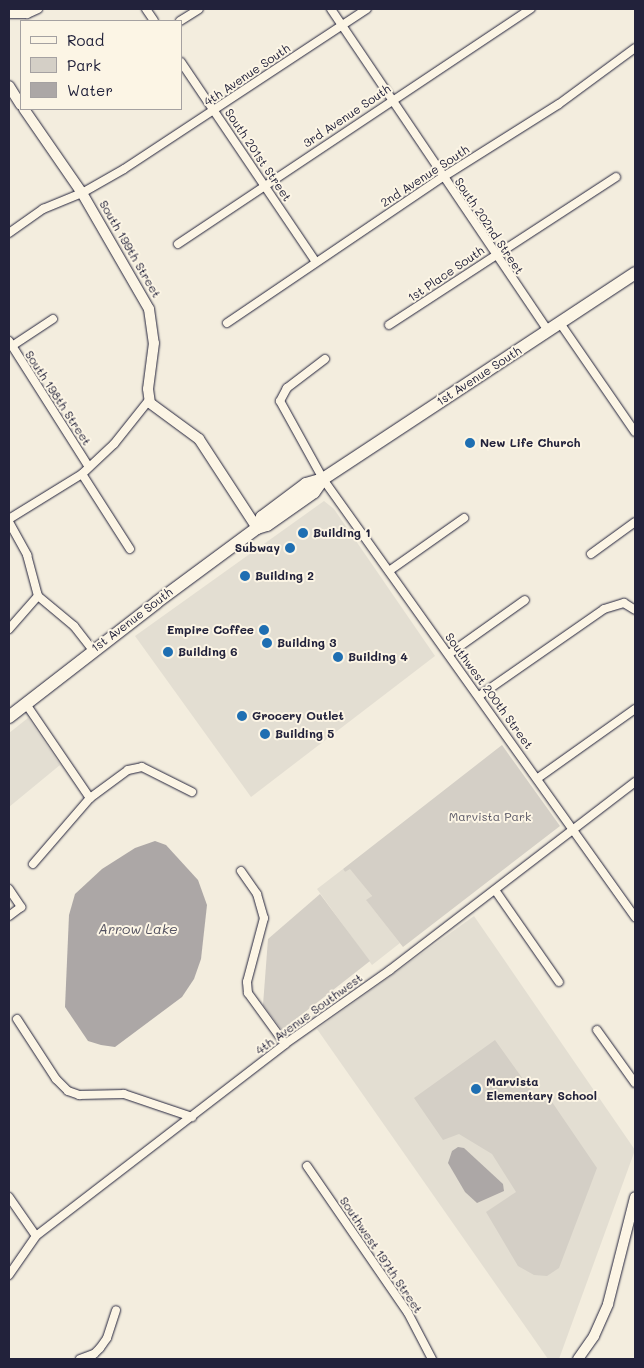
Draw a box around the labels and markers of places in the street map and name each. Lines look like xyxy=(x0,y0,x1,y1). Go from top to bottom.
place label: New Life Church xyxy=(480,436,581,450)
marker: New Life Church xyxy=(464,437,476,449)
place label: Building 1 xyxy=(313,526,371,540)
marker: Building 1 xyxy=(297,527,309,539)
place label: Subway xyxy=(235,541,280,555)
marker: Subway xyxy=(284,542,296,554)
place label: Building 2 xyxy=(255,569,314,583)
marker: Building 2 xyxy=(239,570,251,582)
place label: Empire Coffee xyxy=(167,623,254,637)
marker: Empire Coffee xyxy=(258,624,270,636)
place label: Building 3 xyxy=(277,636,336,650)
marker: Building 3 xyxy=(261,637,273,649)
place label: Building 6 xyxy=(178,645,238,659)
marker: Building 6 xyxy=(162,646,174,658)
place label: Building 4 xyxy=(348,650,408,664)
marker: Building 4 xyxy=(332,651,344,663)
place label: Grocery Outlet xyxy=(252,709,344,723)
marker: Grocery Outlet xyxy=(236,710,248,722)
place label: Building 5 xyxy=(275,727,334,741)
marker: Building 5 xyxy=(259,728,271,740)
place label: Marvista Elementary School xyxy=(486,1075,597,1103)
marker: Marvista Elementary School xyxy=(470,1083,482,1095)

